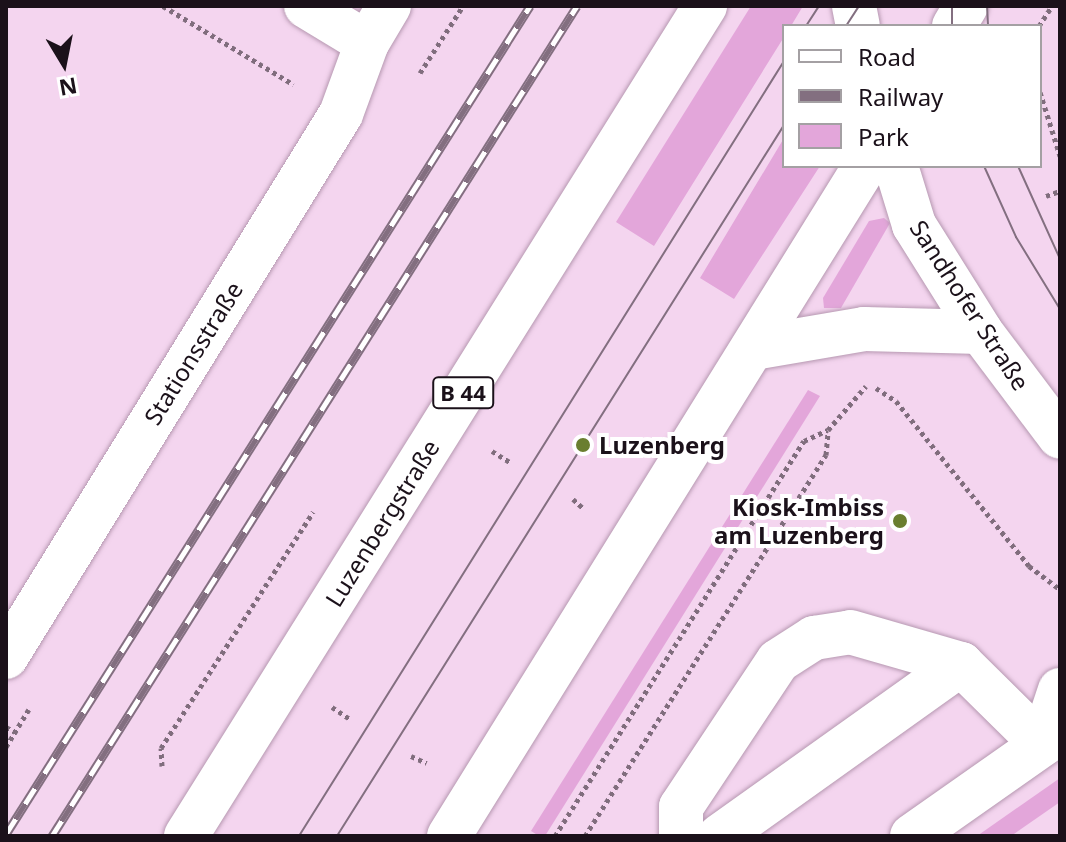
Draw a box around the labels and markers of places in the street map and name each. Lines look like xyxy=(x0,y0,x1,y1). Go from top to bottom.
place label: Luzenberg xyxy=(599,431,725,459)
marker: Luzenberg xyxy=(574,436,592,454)
place label: Kiosk-Imbiss am Luzenberg xyxy=(714,493,884,549)
marker: Kiosk-Imbiss am Luzenberg xyxy=(891,512,909,530)

